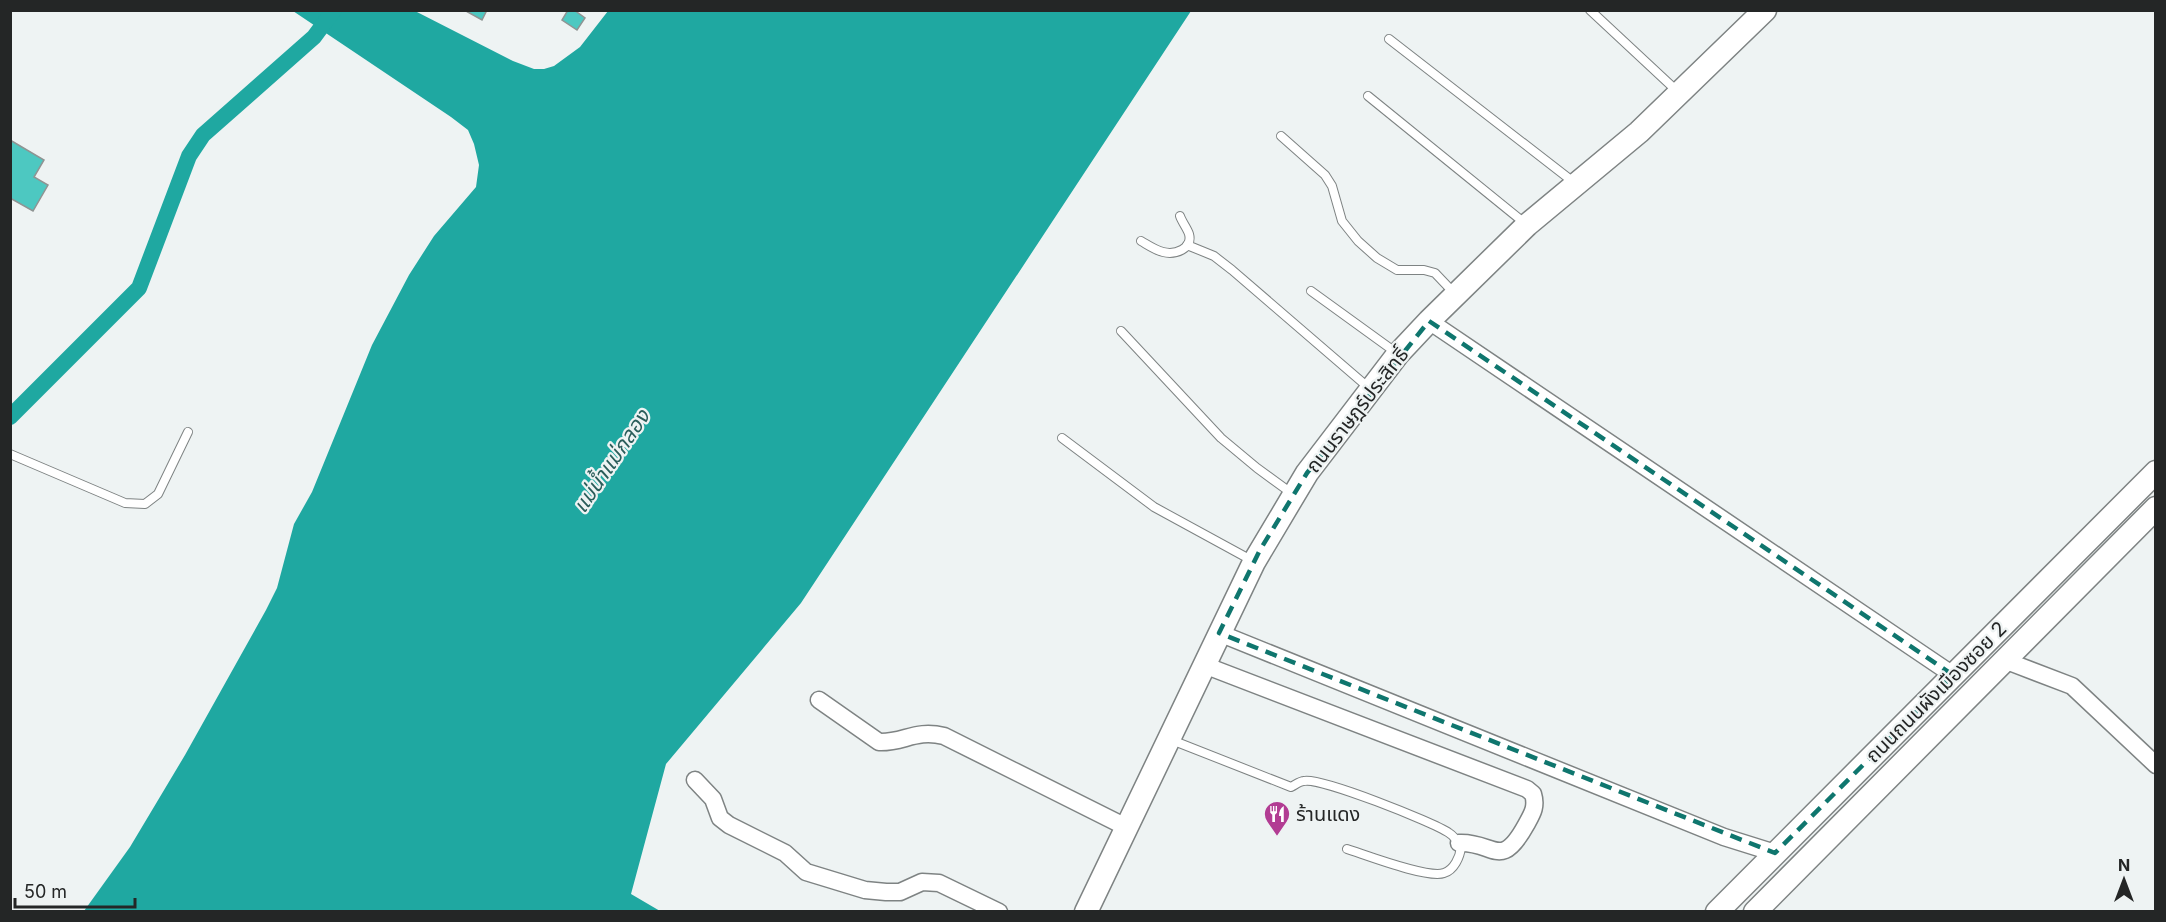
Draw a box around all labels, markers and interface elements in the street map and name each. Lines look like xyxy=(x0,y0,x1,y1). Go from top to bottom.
street label: ถนนราษฎร์ประสิทธิ์ xyxy=(1301,342,1414,477)
water label: แม่น้ำแม่กลอง xyxy=(566,402,656,517)
street label: ถนนถนนผังเมืองซอย 2 xyxy=(1861,617,2011,767)
restaurant icon: ร้านแดง xyxy=(1262,799,1292,837)
place label: ร้านแดง xyxy=(1296,802,1360,826)
north arrow xyxy=(2094,850,2154,910)
text: N xyxy=(2118,855,2130,875)
scale bar xyxy=(15,871,135,909)
text: 50 m xyxy=(24,881,67,902)

